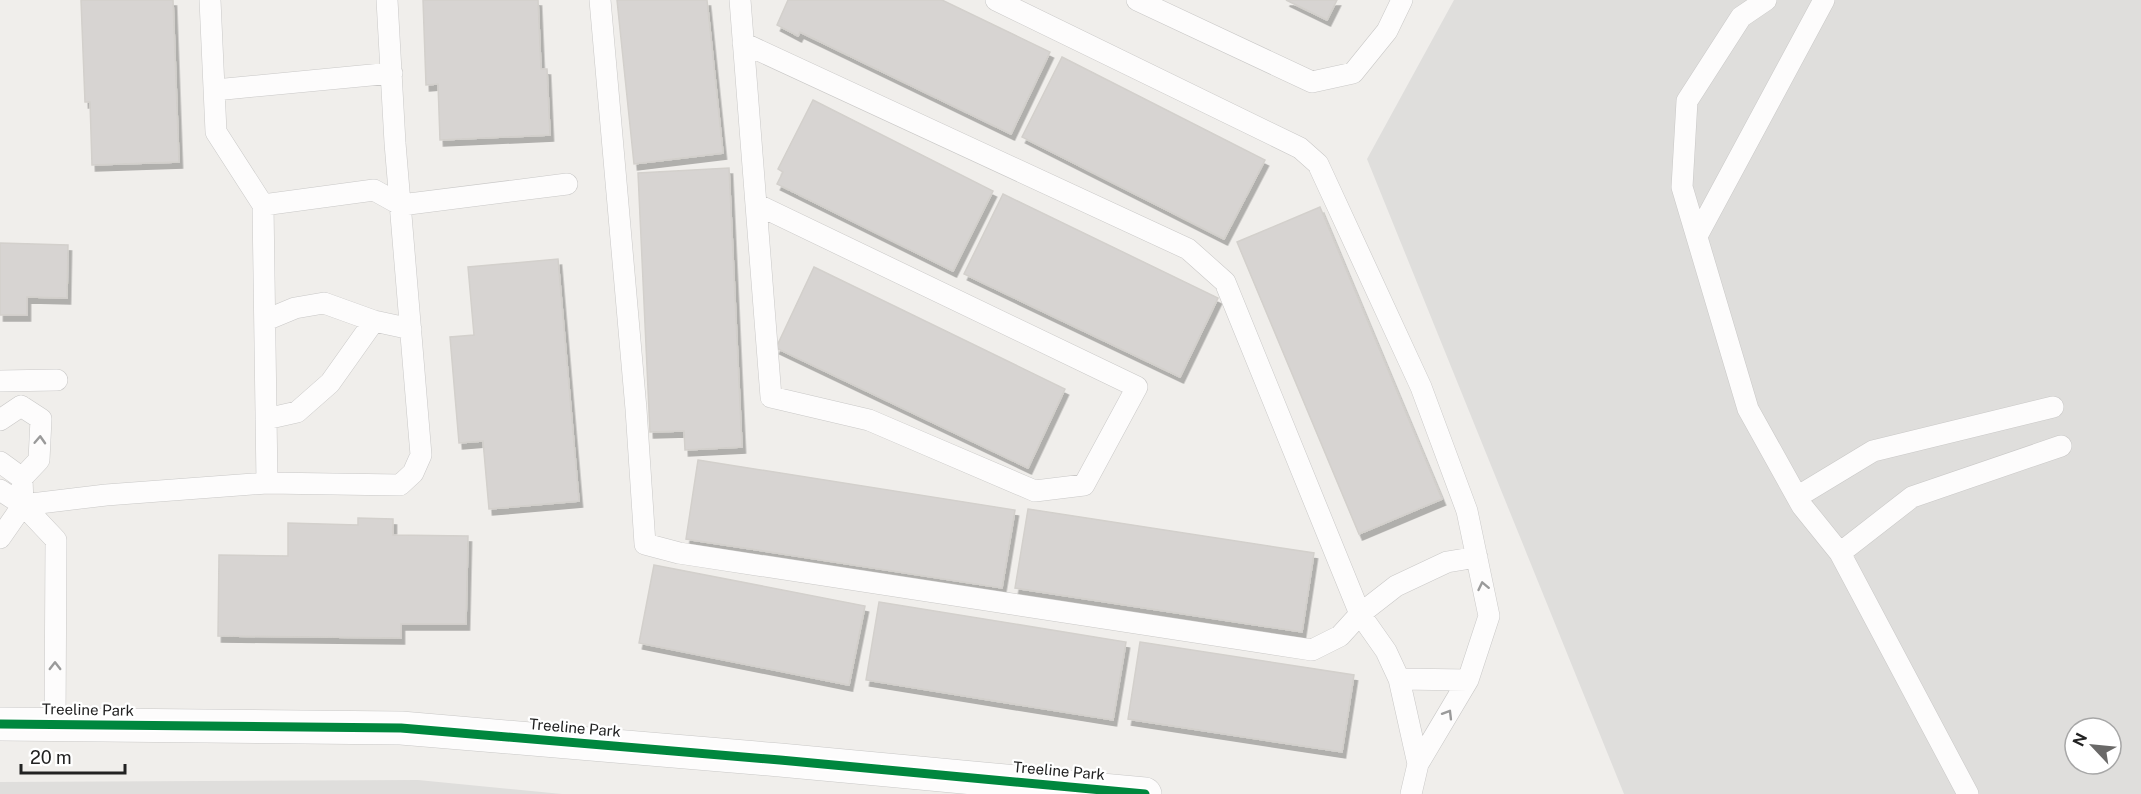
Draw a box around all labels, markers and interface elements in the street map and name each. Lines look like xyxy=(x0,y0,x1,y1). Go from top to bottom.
one-way arrow xyxy=(34,435,47,444)
one-way arrow xyxy=(1477,582,1490,592)
one-way arrow xyxy=(49,662,61,671)
street label: Treeline Park xyxy=(42,700,134,719)
one-way arrow xyxy=(1441,710,1452,720)
street label: Treeline Park xyxy=(528,715,622,740)
north arrow xyxy=(2063,716,2123,776)
text: N xyxy=(2069,730,2091,749)
scale bar xyxy=(21,737,124,775)
text: 20 m xyxy=(30,747,72,768)
street label: Treeline Park xyxy=(1012,758,1106,783)

